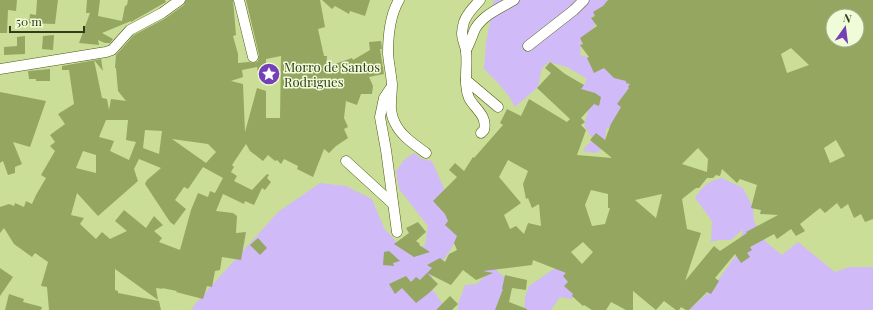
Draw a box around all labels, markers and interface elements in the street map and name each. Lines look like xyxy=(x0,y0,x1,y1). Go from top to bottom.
scale bar xyxy=(10,8,84,34)
north arrow xyxy=(825,8,865,48)
text: N xyxy=(842,10,853,26)
text: 50 m xyxy=(16,13,42,29)
place label: Morro de Santos Rodrigues xyxy=(284,58,380,90)
place icon: Morro de Santos Rodrigues xyxy=(256,61,282,87)

